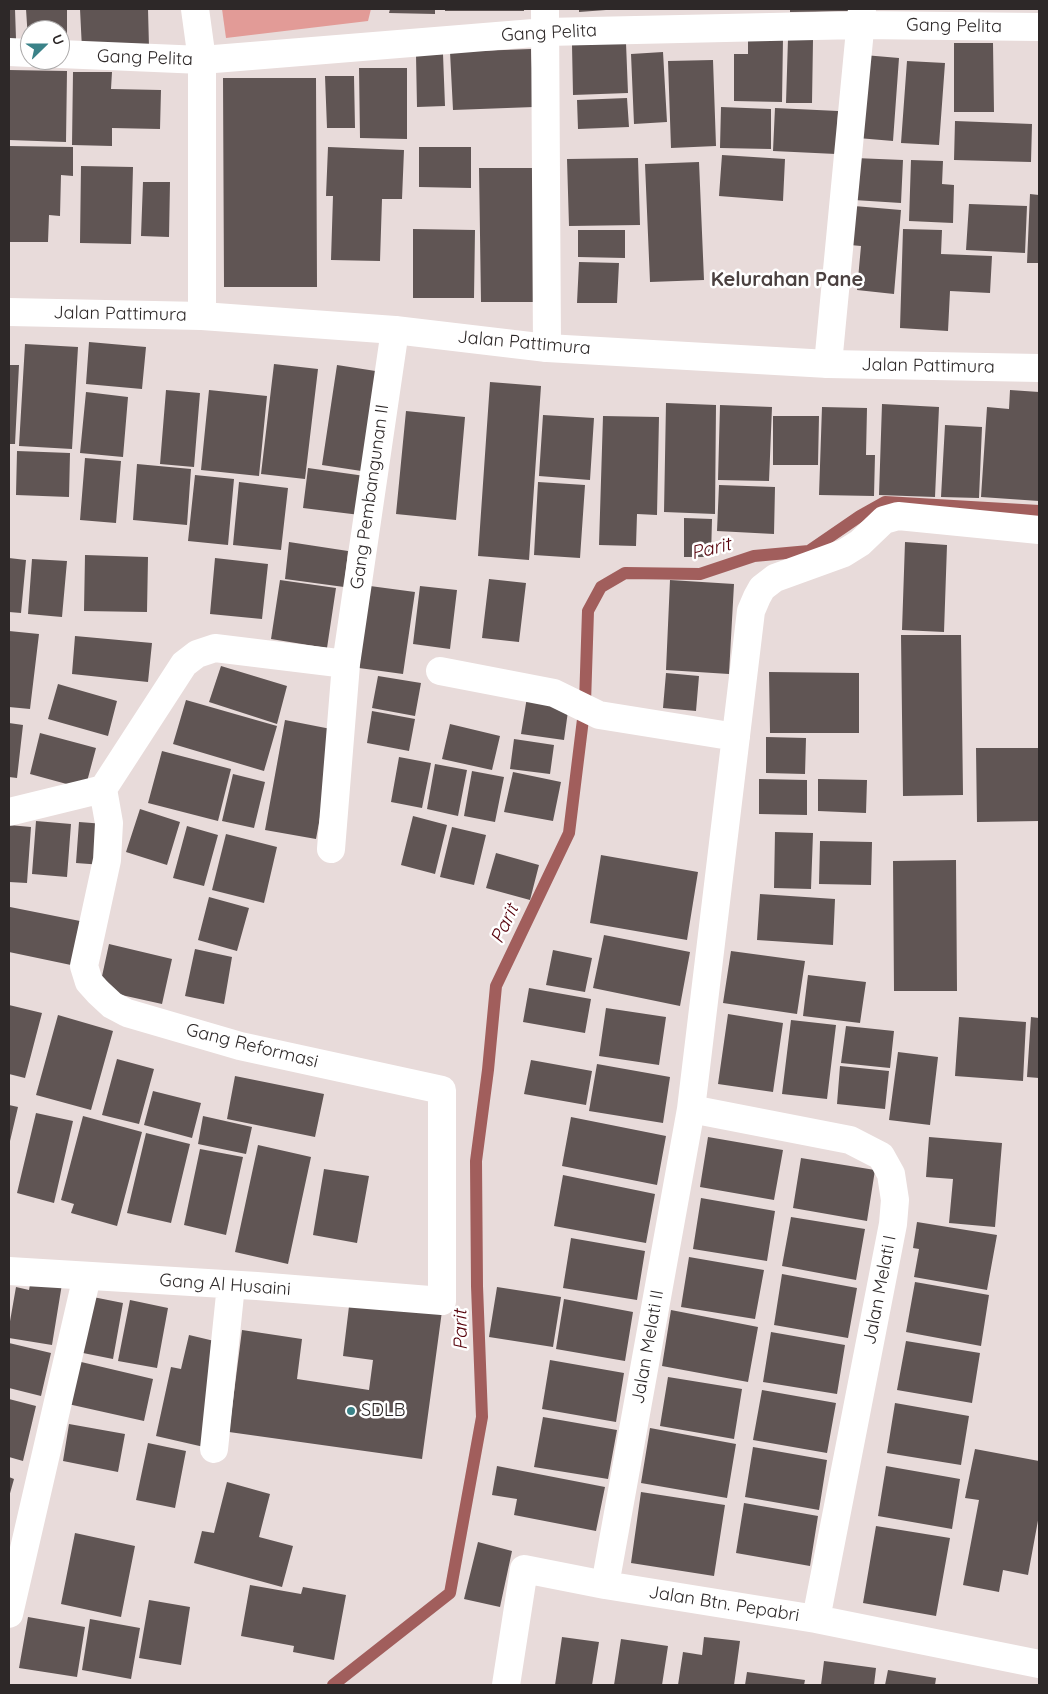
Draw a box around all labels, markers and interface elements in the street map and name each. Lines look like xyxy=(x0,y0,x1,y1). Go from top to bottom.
street label: Gang Pelita xyxy=(906,14,1002,38)
north arrow xyxy=(20,20,70,70)
street label: Gang Pelita xyxy=(501,20,597,46)
text: U xyxy=(48,32,68,48)
street label: Gang Pelita xyxy=(97,46,193,70)
district label: Kelurahan Pane xyxy=(711,268,863,292)
street label: Jalan Pattimura xyxy=(53,302,187,326)
street label: Jalan Pattimura xyxy=(457,326,591,360)
street label: Jalan Pattimura xyxy=(861,354,995,378)
street label: Gang Pembangunan II xyxy=(346,403,394,591)
water label: Parit xyxy=(689,533,733,565)
water label: Parit xyxy=(486,901,524,947)
street label: Gang Reformasi xyxy=(184,1019,320,1073)
street label: Jalan Melati I xyxy=(859,1233,901,1347)
street label: Gang Al Husaini xyxy=(159,1270,291,1300)
street label: Jalan Melati II xyxy=(627,1288,669,1406)
water label: Parit xyxy=(449,1310,473,1350)
place label: SDLB xyxy=(361,1400,405,1422)
marker: SDLB xyxy=(345,1405,357,1417)
street label: Jalan Btn. Pepabri xyxy=(647,1581,801,1627)

